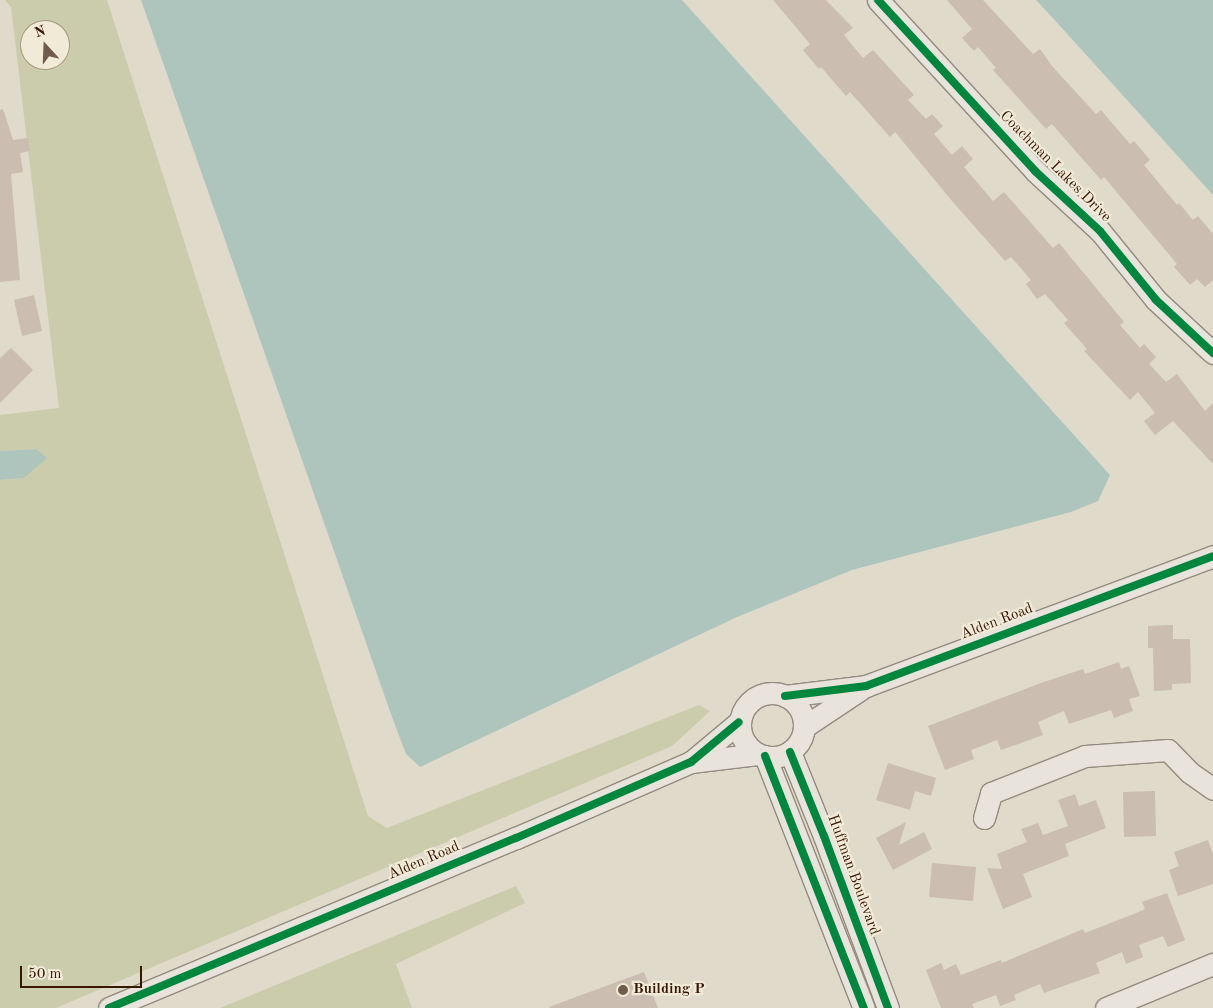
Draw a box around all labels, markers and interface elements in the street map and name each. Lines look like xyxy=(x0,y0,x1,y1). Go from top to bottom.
north arrow xyxy=(20,20,70,70)
text: N xyxy=(33,23,48,40)
street label: Coachman Lakes Drive xyxy=(996,108,1114,226)
street label: Alden Road xyxy=(958,600,1036,644)
street label: Huffman Boulevard xyxy=(823,812,883,938)
street label: Alden Road xyxy=(386,838,462,884)
scale bar xyxy=(22,956,145,988)
text: 50 m xyxy=(28,967,62,982)
place label: Building P xyxy=(633,981,705,999)
marker: Building P xyxy=(617,984,629,996)

